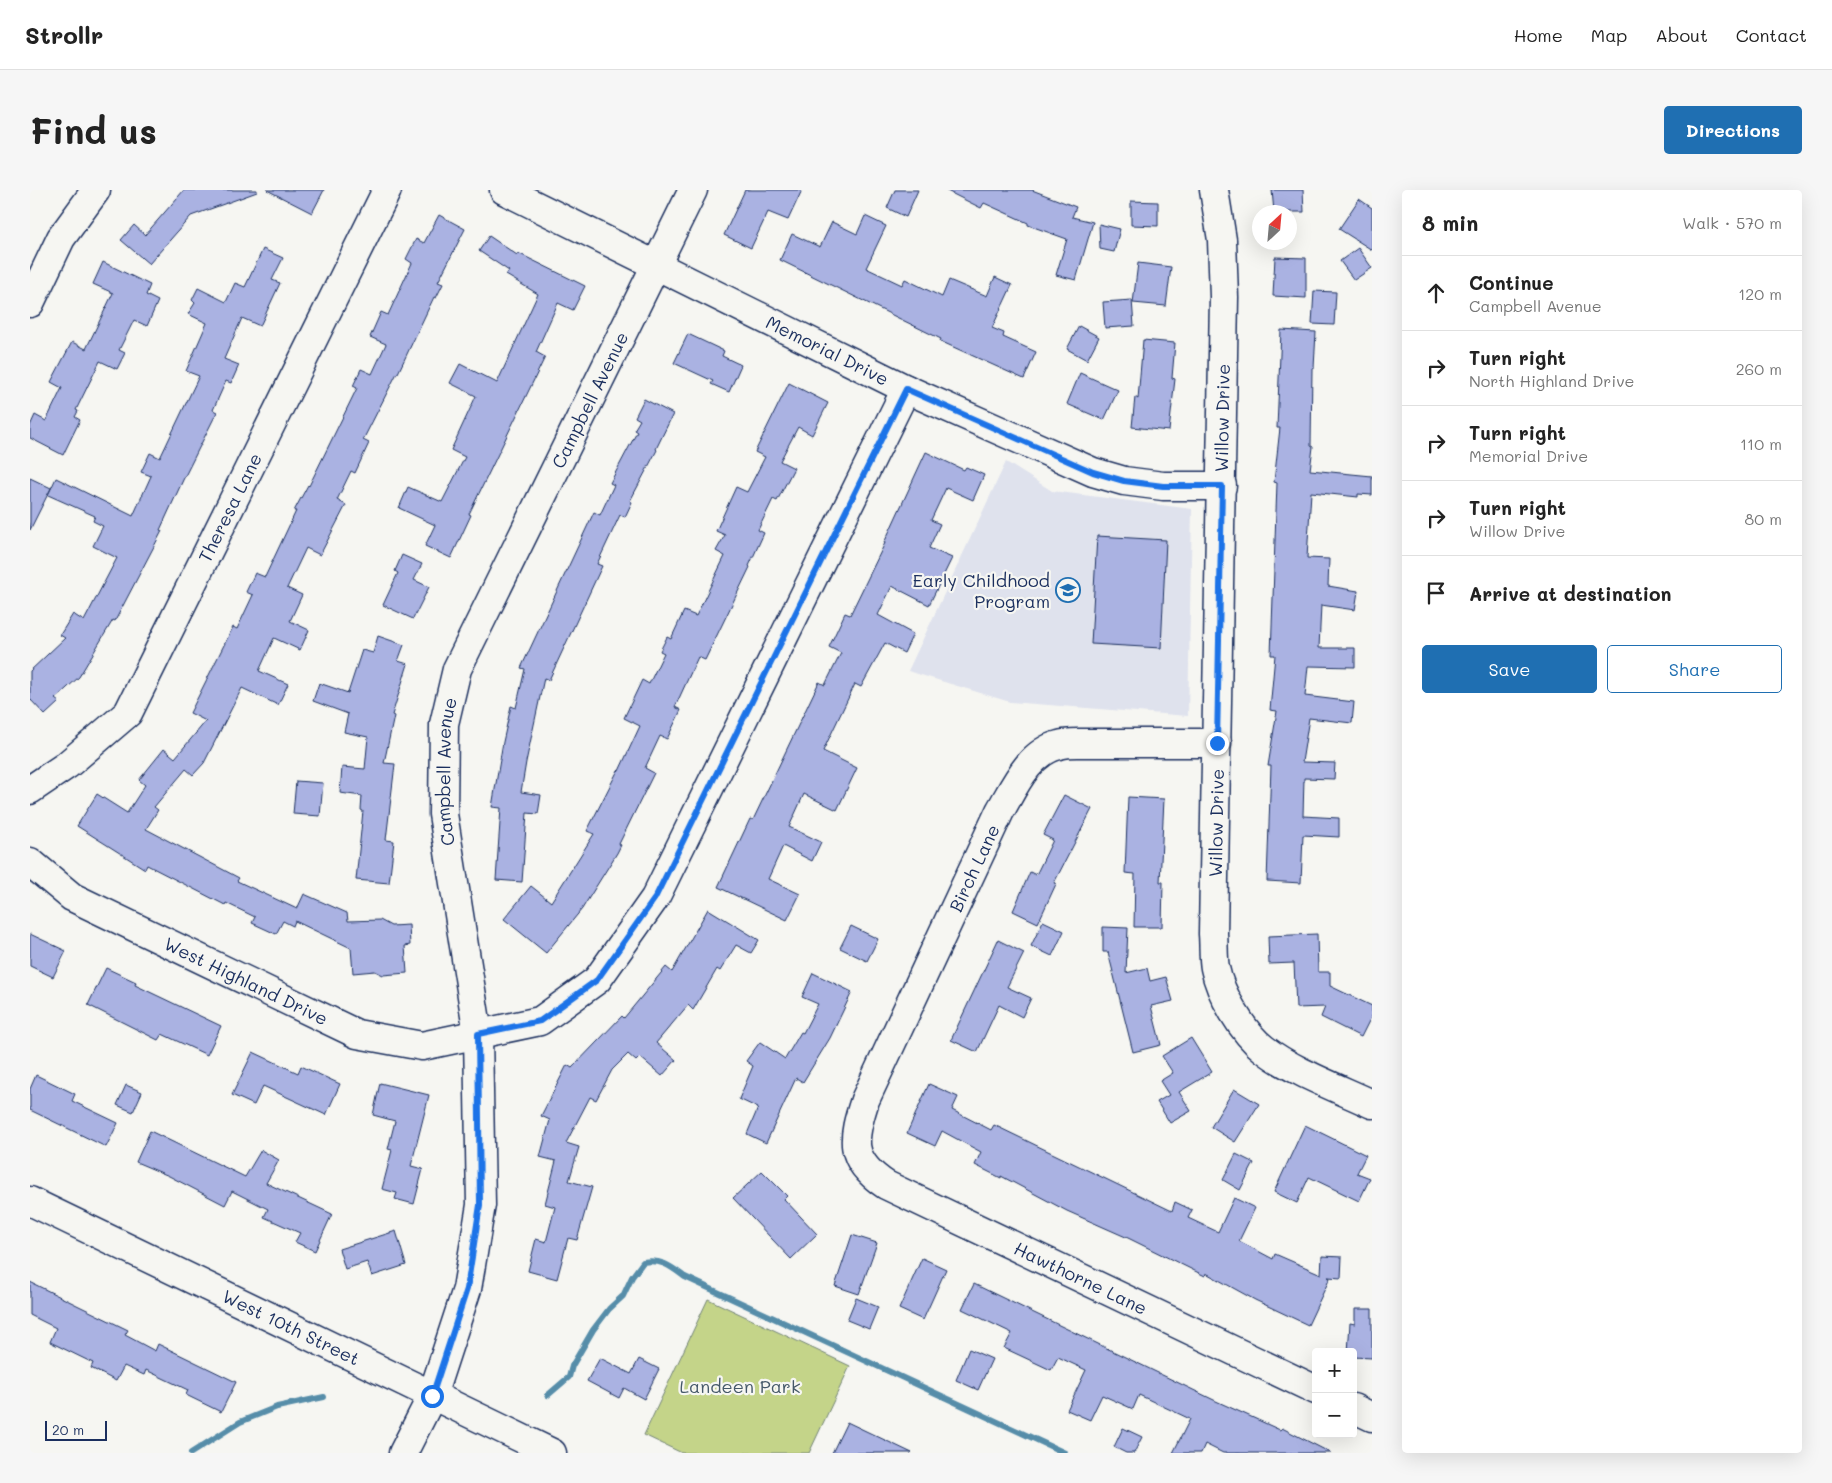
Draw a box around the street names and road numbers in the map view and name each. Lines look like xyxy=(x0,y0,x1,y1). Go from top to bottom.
street label: Memorial Drive xyxy=(762,310,893,391)
street label: Campbell Avenue xyxy=(546,328,633,472)
street label: Willow Drive xyxy=(1209,364,1235,472)
street label: Theresa Lane xyxy=(193,449,267,566)
street label: Campbell Avenue xyxy=(430,695,462,848)
street label: Willow Drive xyxy=(1203,769,1229,877)
street label: Birch Lane xyxy=(943,820,1005,916)
street label: West Highland Drive xyxy=(160,931,332,1030)
street label: Hawthorne Lane xyxy=(1010,1236,1151,1320)
street label: West 10th Street xyxy=(219,1284,364,1370)

